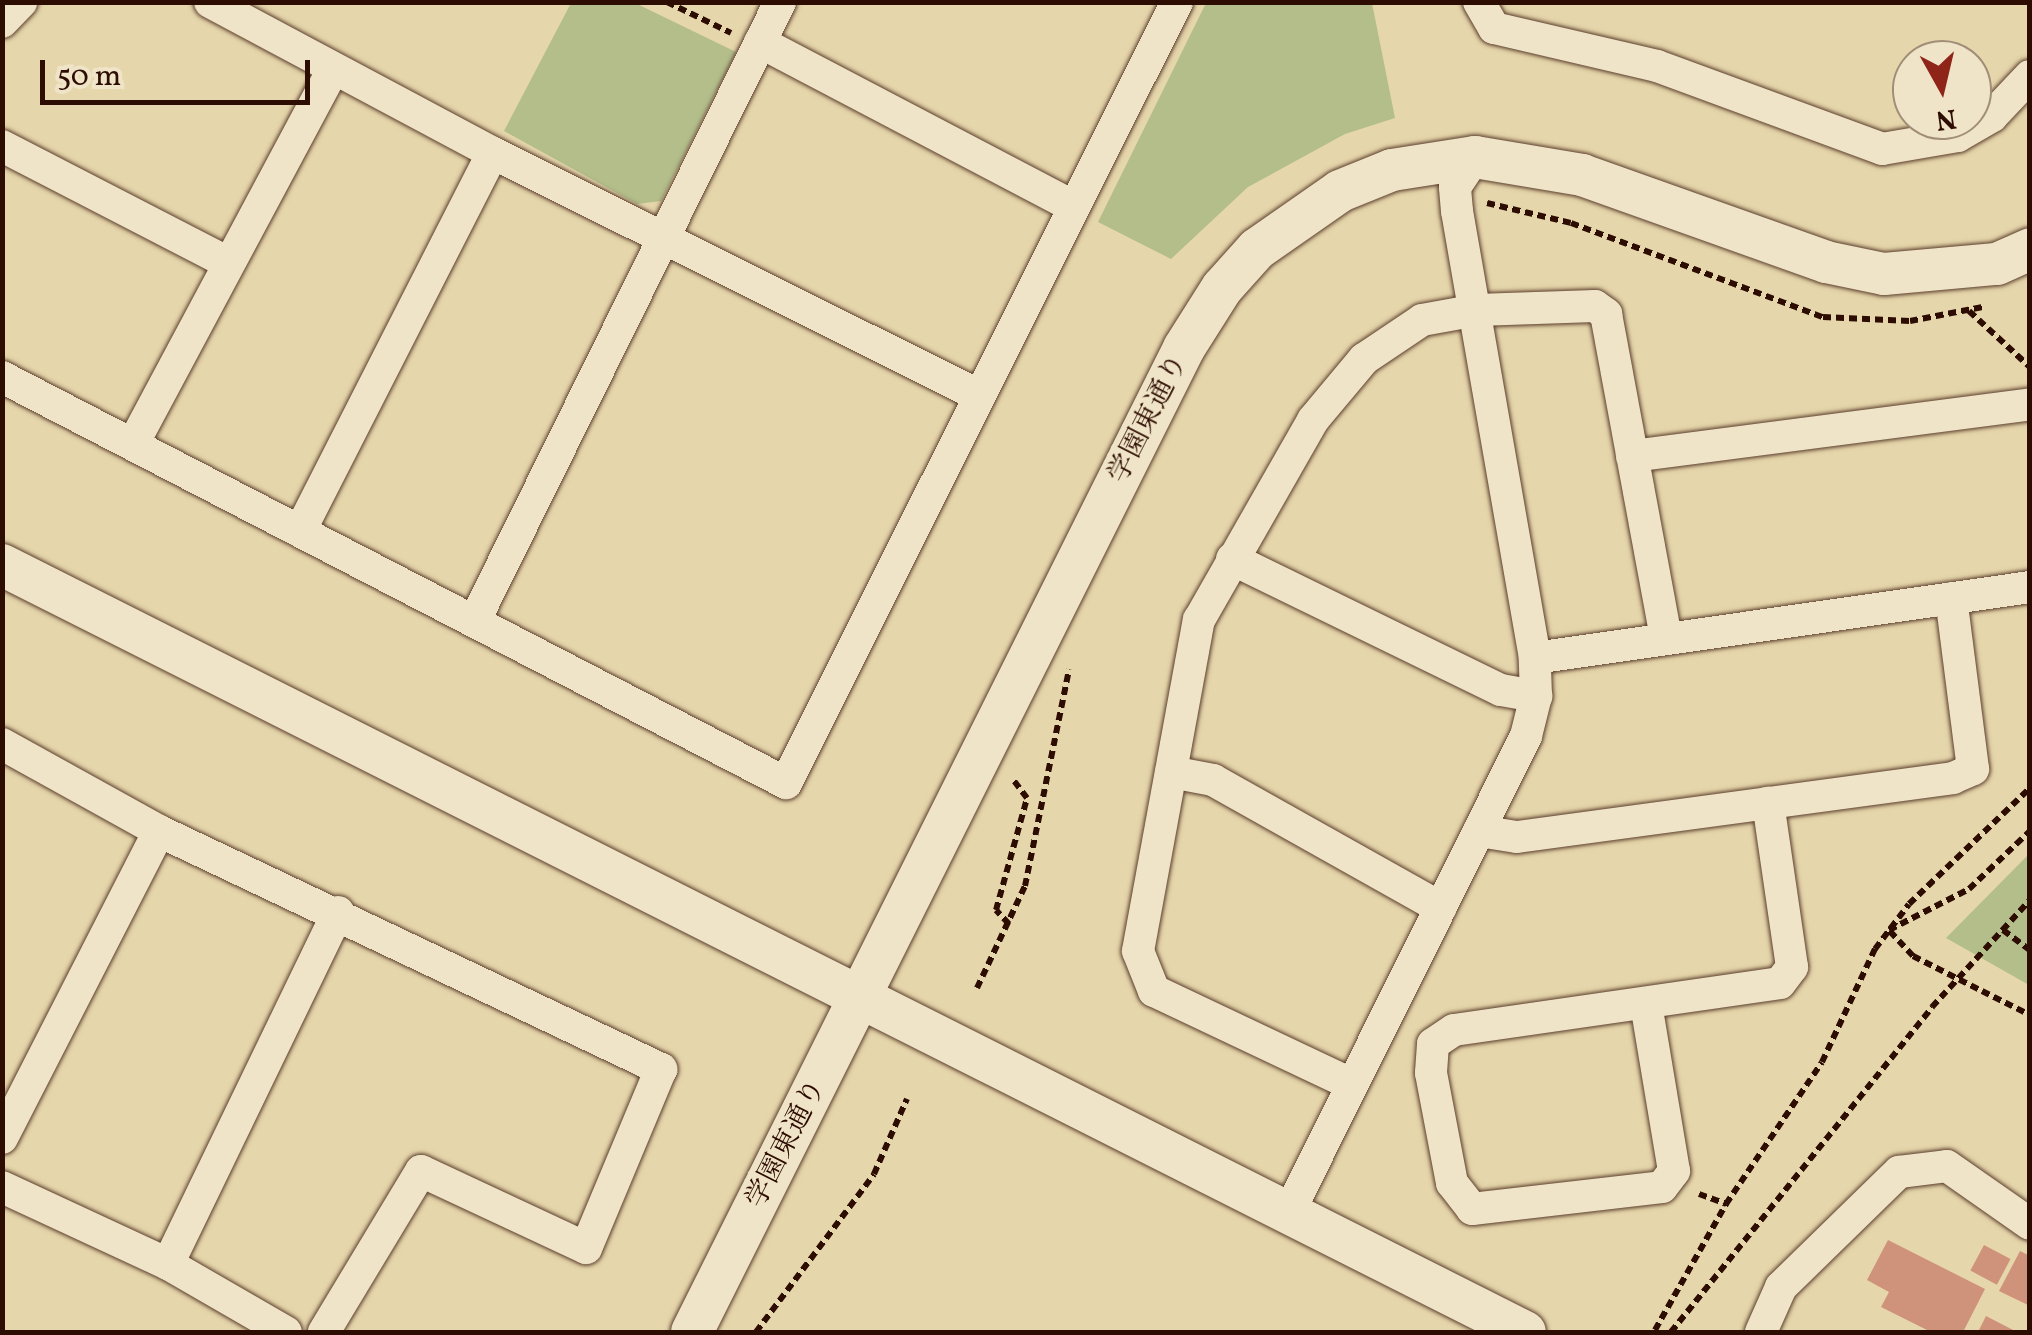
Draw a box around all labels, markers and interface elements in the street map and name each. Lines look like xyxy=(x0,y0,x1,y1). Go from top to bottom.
scale bar xyxy=(45,40,315,102)
north arrow xyxy=(1892,40,1992,140)
text: 50 m xyxy=(57,56,121,98)
text: N xyxy=(1933,97,1959,139)
street label: 学園東通り xyxy=(1102,349,1196,489)
street label: 学園東通り xyxy=(740,1074,834,1214)

